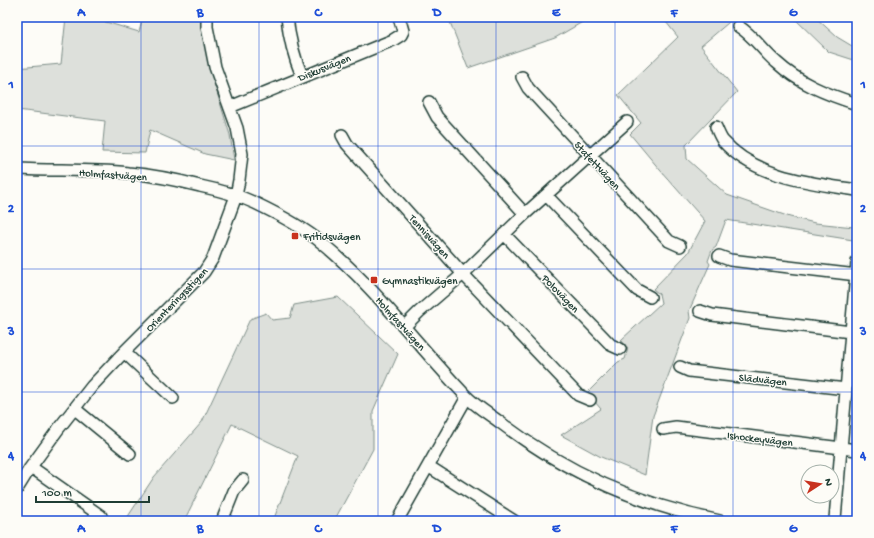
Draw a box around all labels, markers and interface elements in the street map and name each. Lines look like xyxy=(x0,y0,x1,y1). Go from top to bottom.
text: A xyxy=(76,6,86,21)
text: B xyxy=(196,6,205,21)
text: C xyxy=(313,6,323,21)
text: D xyxy=(432,6,442,21)
text: E xyxy=(552,6,561,21)
text: F xyxy=(670,6,679,21)
text: G xyxy=(789,6,798,21)
street label: Diskusvägen xyxy=(296,53,354,85)
text: 1 xyxy=(7,78,14,93)
text: 1 xyxy=(859,78,866,93)
street label: Stafettvägen xyxy=(571,139,623,194)
street label: Holmfastvägen xyxy=(78,167,148,184)
text: 2 xyxy=(8,202,15,217)
text: 2 xyxy=(860,202,867,217)
street label: Tennisvägen xyxy=(405,212,452,262)
marker: Fritidsvägen xyxy=(290,231,300,241)
place label: Fritidsvägen xyxy=(302,232,361,244)
street label: Orienteringsstigen xyxy=(144,266,211,335)
street label: Polovägen xyxy=(538,272,581,316)
marker: Gymnastikvägen xyxy=(369,275,379,285)
place label: Gymnastikvägen xyxy=(382,276,458,288)
street label: Holmfastvägen xyxy=(372,294,428,354)
text: 3 xyxy=(7,325,15,340)
text: 3 xyxy=(859,325,867,340)
street label: Slädvägen xyxy=(738,373,788,390)
street label: Ishockeyvägen xyxy=(726,430,794,450)
text: 4 xyxy=(7,449,15,464)
text: 4 xyxy=(859,449,867,464)
north arrow xyxy=(800,464,840,504)
scale bar xyxy=(36,478,149,504)
text: N xyxy=(821,478,834,487)
text: 100 m xyxy=(41,487,72,501)
text: A xyxy=(76,522,86,537)
text: B xyxy=(196,522,205,537)
text: C xyxy=(313,522,323,537)
text: D xyxy=(432,522,442,537)
text: E xyxy=(552,522,561,537)
text: F xyxy=(670,522,679,537)
text: G xyxy=(789,522,798,537)

